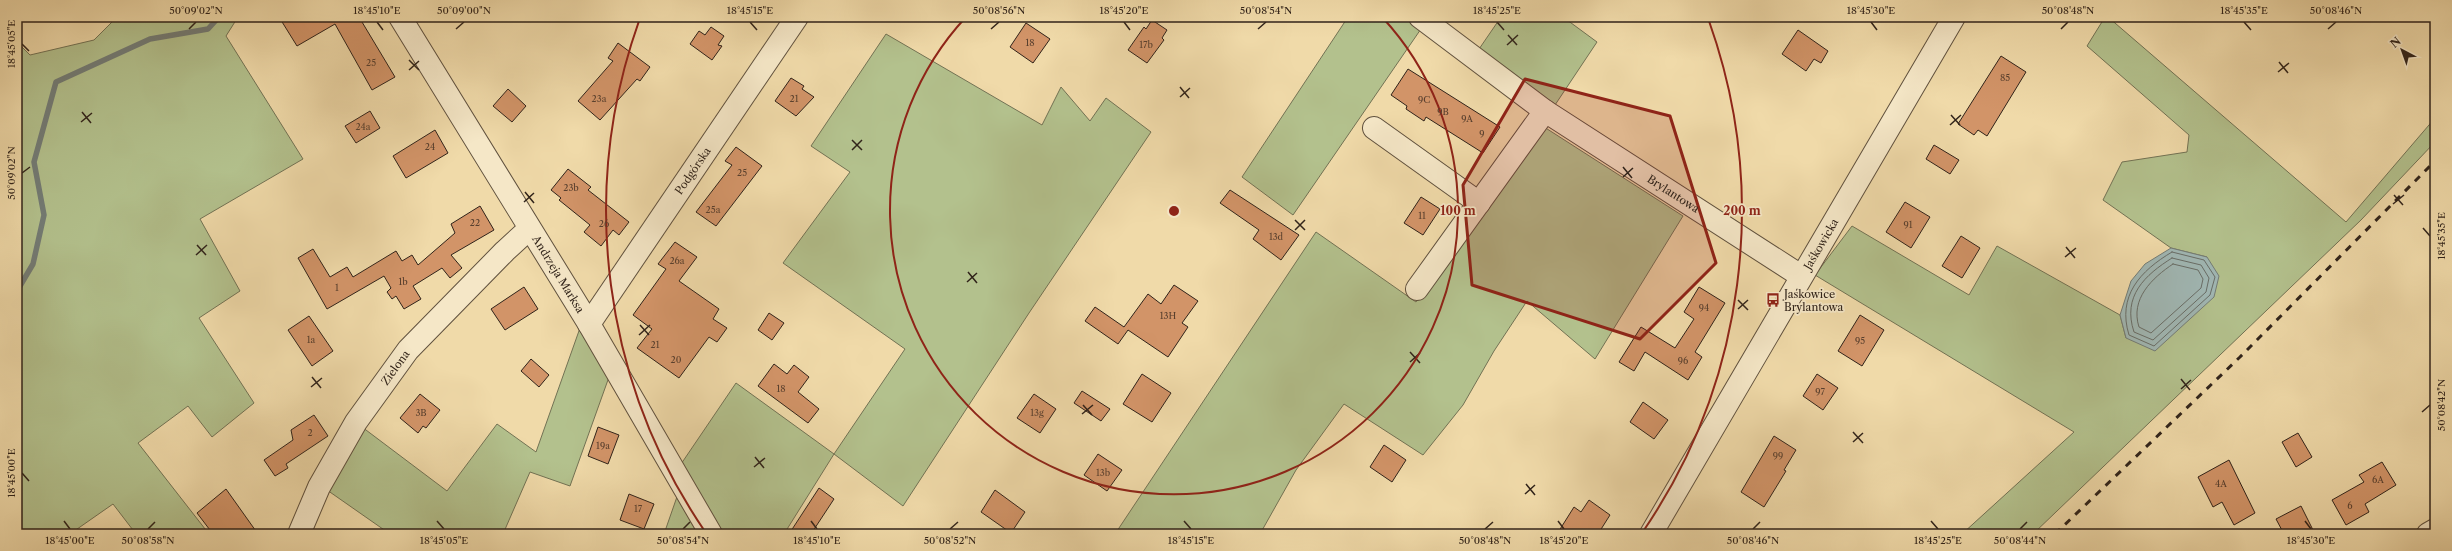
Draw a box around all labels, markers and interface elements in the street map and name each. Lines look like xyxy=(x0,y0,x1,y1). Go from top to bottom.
text: 50°09'02"N xyxy=(169,4,223,17)
text: 18°45'10"E xyxy=(353,4,401,17)
text: 50°09'00"N xyxy=(437,4,491,17)
text: 18°45'15"E xyxy=(727,4,773,17)
text: 50°08'56"N xyxy=(973,4,1025,17)
text: 18°45'20"E xyxy=(1100,4,1149,17)
text: 50°08'54"N xyxy=(1240,4,1292,17)
text: 18°45'25"E xyxy=(1473,4,1521,17)
text: 18°45'30"E xyxy=(1847,4,1895,17)
text: 50°08'48"N xyxy=(2042,4,2094,17)
text: 18°45'35"E xyxy=(2220,4,2268,17)
text: 50°08'46"N xyxy=(2310,4,2362,17)
text: 18°45'05"E xyxy=(5,20,18,68)
north arrow xyxy=(2382,30,2422,70)
text: N xyxy=(2387,34,2404,51)
house number: 18 xyxy=(1025,37,1035,48)
house number: 17b xyxy=(1139,39,1153,50)
house number: 25 xyxy=(366,57,376,68)
house number: 85 xyxy=(2000,72,2010,83)
house number: 23a xyxy=(592,93,607,104)
house number: 21 xyxy=(790,93,799,104)
house number: 9C xyxy=(1418,94,1430,105)
house number: 9B xyxy=(1437,106,1449,117)
house number: 9A xyxy=(1461,113,1473,124)
house number: 24a xyxy=(355,121,371,132)
house number: 9 xyxy=(1479,128,1485,139)
house number: 24 xyxy=(425,141,435,152)
street label: Podgórska xyxy=(672,144,714,197)
text: 50°09'02"N xyxy=(5,146,18,200)
house number: 25 xyxy=(737,167,747,178)
street label: Brylantowa xyxy=(1645,172,1702,216)
house number: 23b xyxy=(563,182,579,193)
text: 100 m xyxy=(1440,203,1476,218)
text: 200 m xyxy=(1723,203,1761,218)
house number: 25a xyxy=(706,204,721,215)
centre of rings xyxy=(1167,204,1181,218)
house number: 11 xyxy=(1418,210,1426,221)
text: 18°45'35"E xyxy=(2435,212,2448,260)
street label: Jaśkowicka xyxy=(1799,216,1841,274)
house number: 22 xyxy=(470,217,480,228)
house number: 26 xyxy=(599,218,609,229)
house number: 91 xyxy=(1903,219,1913,230)
house number: 13d xyxy=(1269,231,1284,242)
street label: Andrzeja Marksa xyxy=(529,232,588,316)
house number: 26a xyxy=(669,255,685,266)
house number: 1b xyxy=(398,276,408,287)
house number: 1 xyxy=(335,282,339,293)
place label: Jaśkowice Brylantowa xyxy=(1782,287,1843,314)
bus stop icon: Jaśkowice Brylantowa xyxy=(1765,292,1781,308)
house number: 94 xyxy=(1699,302,1709,313)
house number: 13H xyxy=(1160,310,1177,321)
house number: 1a xyxy=(307,334,316,345)
house number: 95 xyxy=(1855,335,1865,346)
house number: 21 xyxy=(651,339,660,350)
street label: Zielona xyxy=(378,347,413,388)
house number: 20 xyxy=(671,354,682,365)
house number: 96 xyxy=(1678,355,1688,366)
text: 50°08'42"N xyxy=(2435,379,2448,431)
house number: 18 xyxy=(776,383,786,394)
house number: 97 xyxy=(1815,386,1825,397)
house number: 3B xyxy=(415,407,427,418)
house number: 13g xyxy=(1030,407,1044,418)
house number: 2 xyxy=(307,427,313,438)
house number: 19a xyxy=(596,440,610,451)
text: 18°45'00"E xyxy=(5,448,18,498)
house number: 99 xyxy=(1773,450,1783,461)
house number: 13b xyxy=(1096,467,1111,478)
house number: 6A xyxy=(2372,474,2384,485)
house number: 4A xyxy=(2215,478,2227,489)
house number: 6 xyxy=(2347,500,2353,511)
house number: 17 xyxy=(634,503,643,514)
text: 18°45'00"E xyxy=(45,534,95,547)
text: 50°08'58"N xyxy=(122,534,174,547)
text: 18°45'05"E xyxy=(420,534,468,547)
text: 50°08'54"N xyxy=(657,534,709,547)
text: 18°45'10"E xyxy=(793,534,841,547)
text: 50°08'52"N xyxy=(924,534,976,547)
text: 18°45'15"E xyxy=(1168,534,1214,547)
text: 50°08'48"N xyxy=(1459,534,1511,547)
text: 18°45'20"E xyxy=(1540,534,1589,547)
text: 50°08'46"N xyxy=(1727,534,1779,547)
text: 18°45'25"E xyxy=(1914,534,1962,547)
text: 50°08'44"N xyxy=(1994,534,2046,547)
text: 18°45'30"E xyxy=(2287,534,2335,547)

